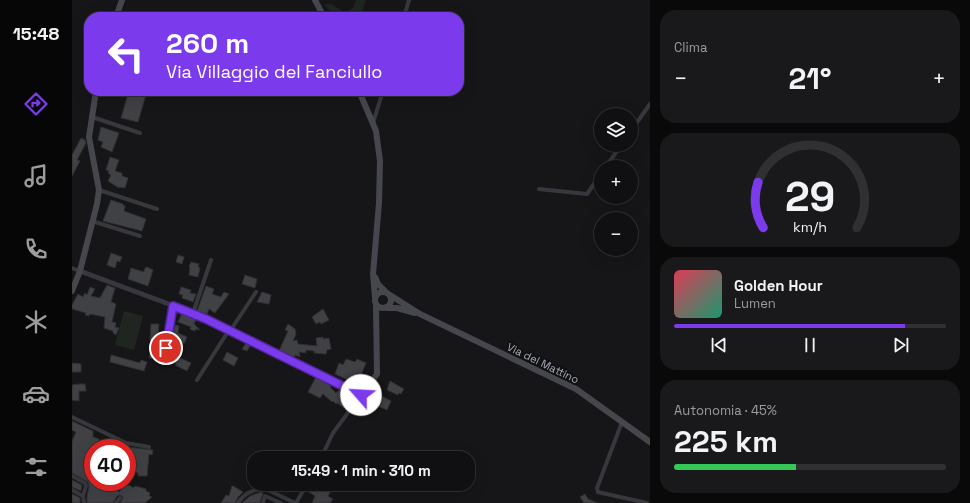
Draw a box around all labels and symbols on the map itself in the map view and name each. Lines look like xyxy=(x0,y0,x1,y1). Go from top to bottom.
pin xyxy=(149,331,183,365)
street label: Via del Mattino xyxy=(505,340,582,387)
position arrow xyxy=(340,374,382,416)
speed limit sign: 40 xyxy=(84,439,136,491)

